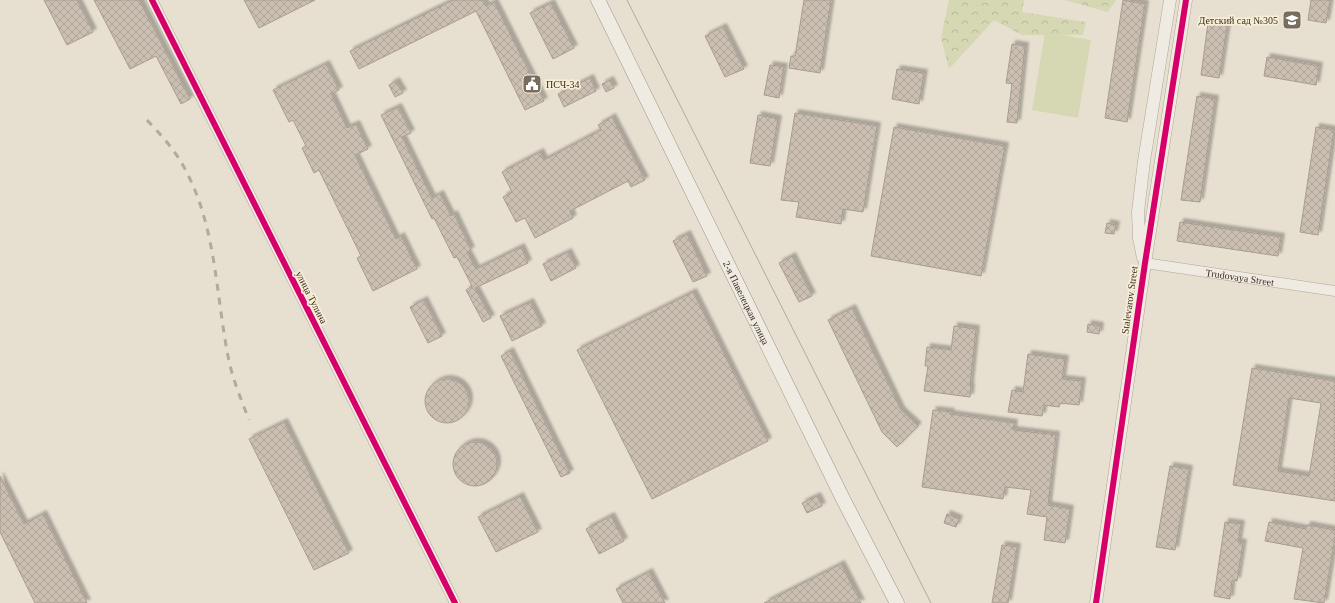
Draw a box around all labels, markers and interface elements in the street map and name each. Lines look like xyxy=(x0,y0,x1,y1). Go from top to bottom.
school or university icon: Детский сад №305 xyxy=(1281,9,1303,31)
place label: Детский сад №305 xyxy=(1198,15,1278,26)
public building icon: ПСЧ-34 xyxy=(521,73,543,95)
place label: ПСЧ-34 xyxy=(546,79,579,90)
street label: 2-я Павелецкая улица xyxy=(721,259,772,347)
street label: Stalevarov Street xyxy=(1119,265,1140,335)
street label: Trudovaya Street xyxy=(1205,267,1275,288)
street label: улица Тулина xyxy=(294,269,330,326)

